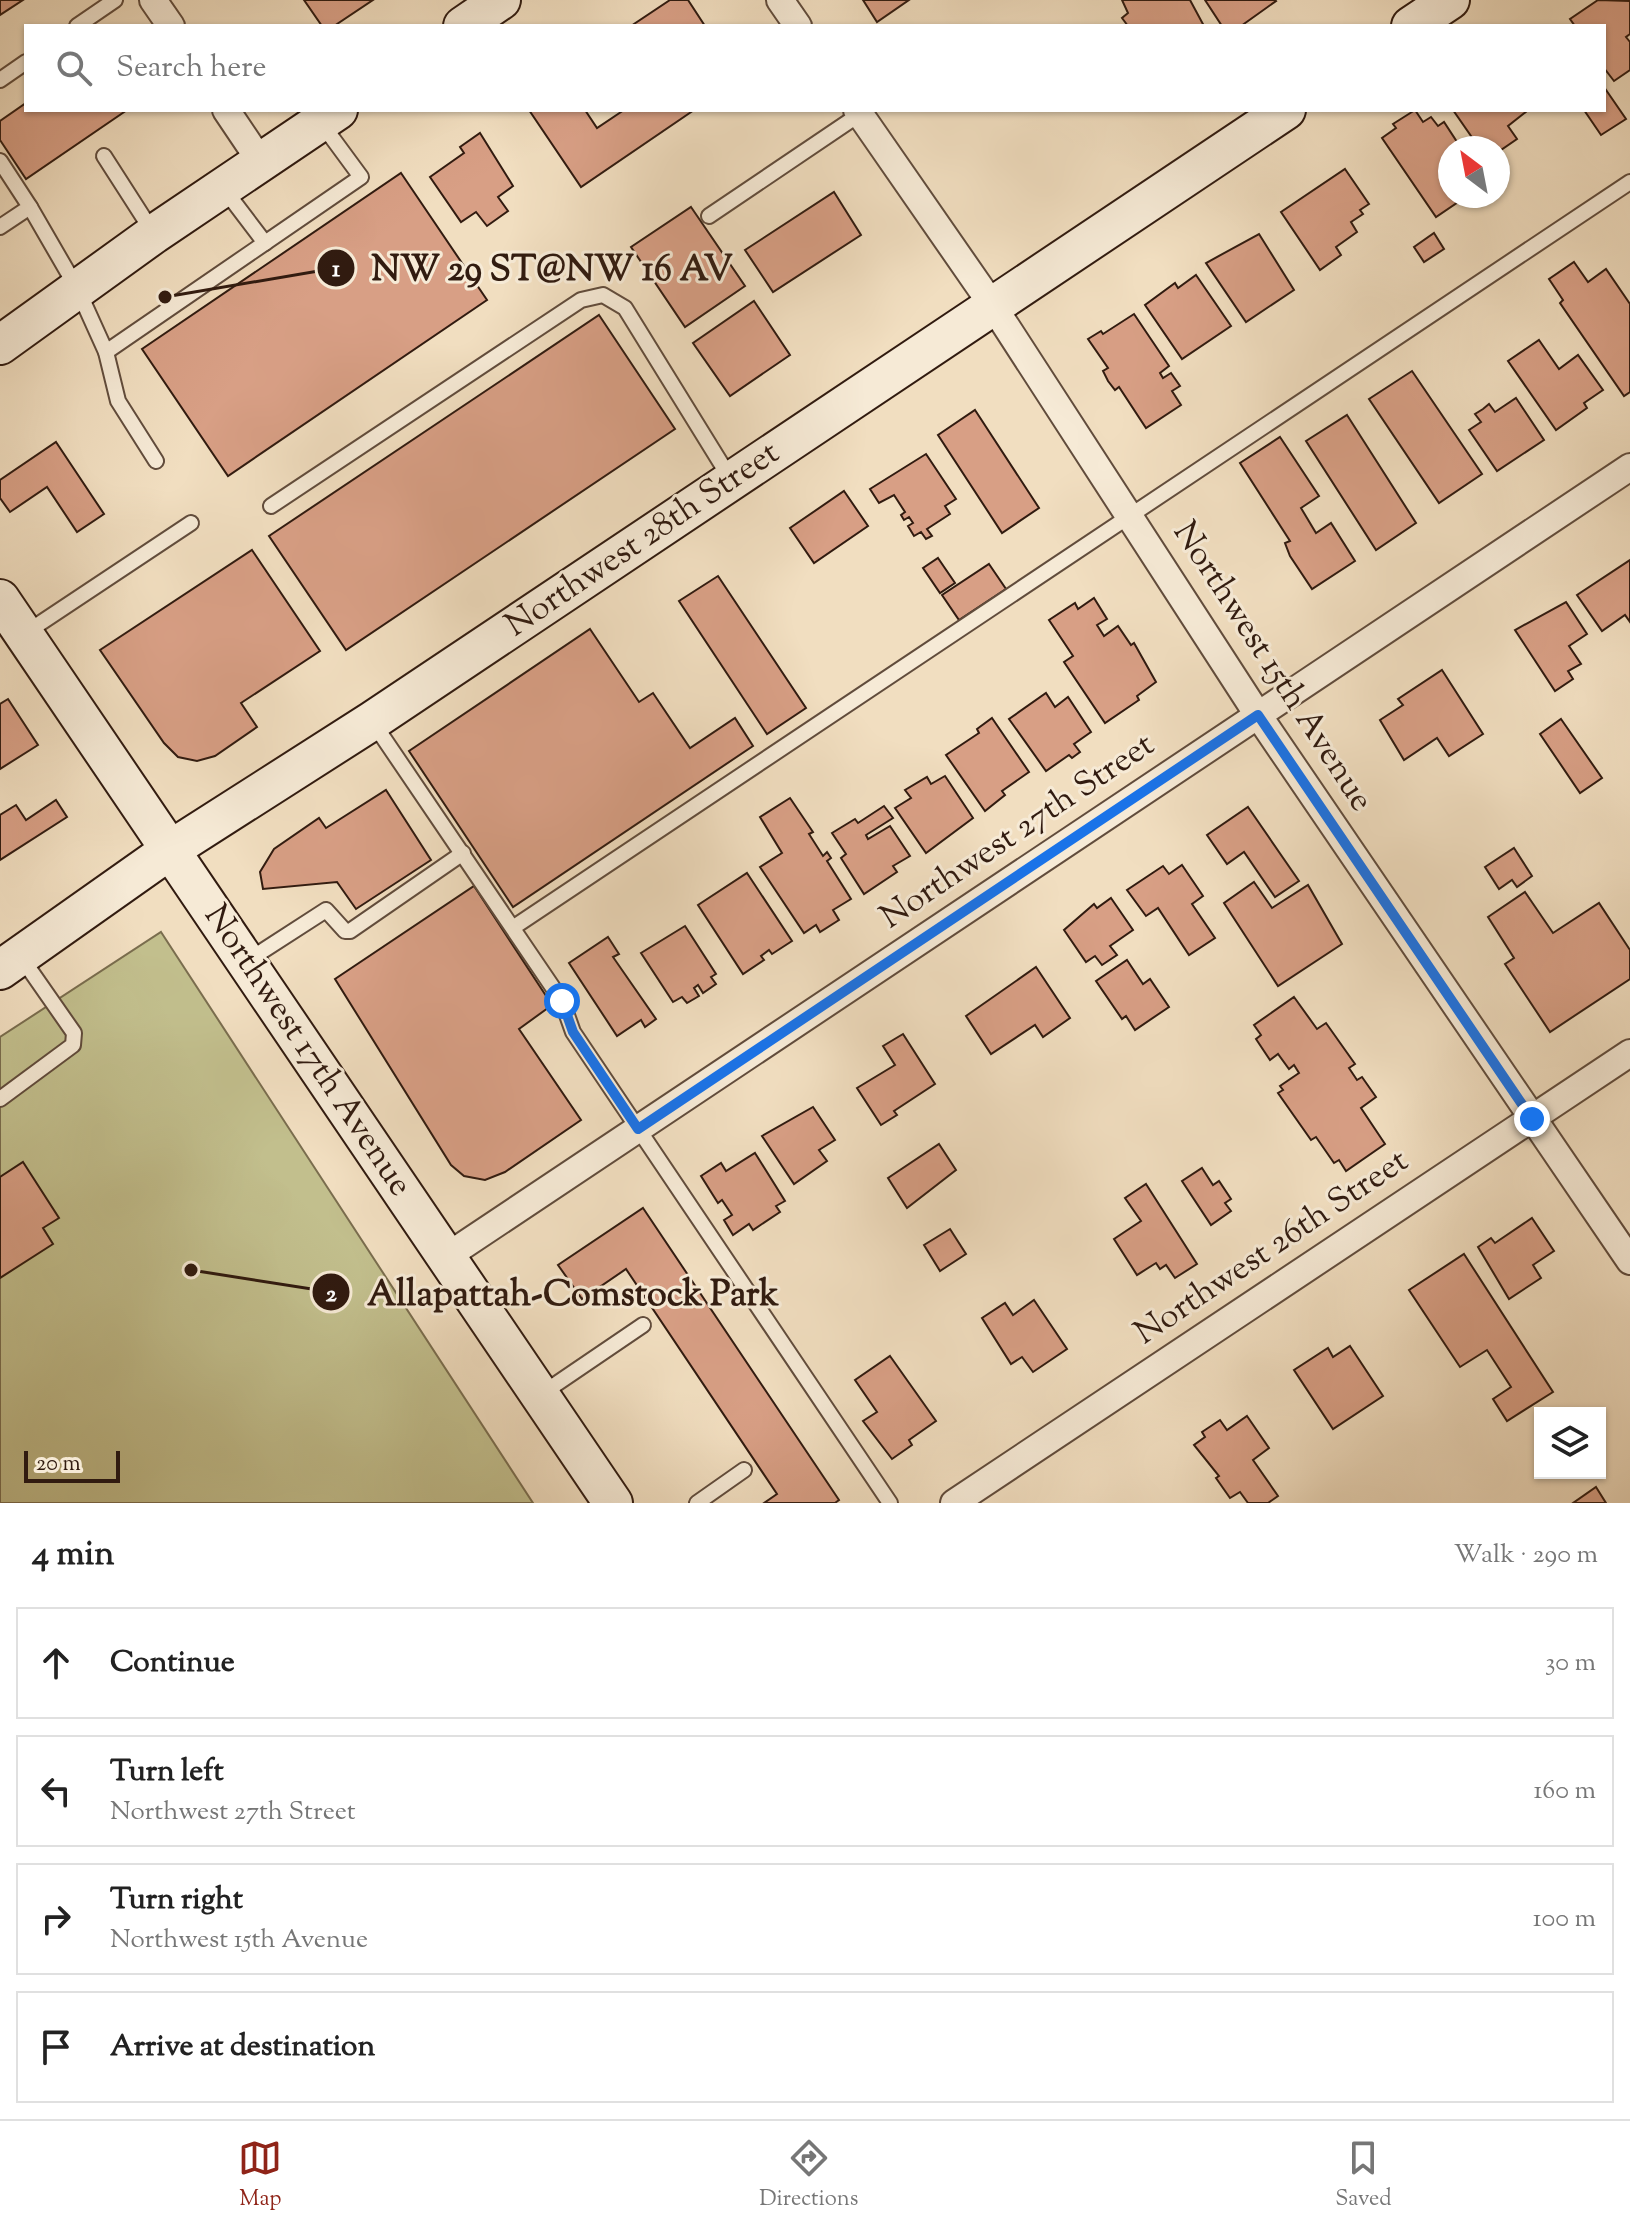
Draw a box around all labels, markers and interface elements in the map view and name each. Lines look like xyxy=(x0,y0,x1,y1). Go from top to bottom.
search box xyxy=(24,24,1606,112)
icon: search xyxy=(52,46,96,90)
text: Search here xyxy=(116,47,266,90)
north arrow xyxy=(1438,136,1510,208)
callout: NW 29 ST@NW 16 AV xyxy=(316,238,749,298)
text: NW 29 ST@NW 16 AV xyxy=(371,245,733,297)
text: 1 xyxy=(332,253,341,287)
street label: Northwest 28th Street xyxy=(496,430,790,650)
street label: Northwest 15th Avenue xyxy=(1160,512,1384,822)
street label: Northwest 27th Street xyxy=(871,722,1165,942)
street label: Northwest 17th Avenue xyxy=(191,895,423,1207)
route start xyxy=(544,983,580,1019)
route end xyxy=(1514,1101,1550,1137)
street label: Northwest 26th Street xyxy=(1125,1138,1419,1358)
callout: Allapattah-Comstock Park xyxy=(311,1262,795,1322)
text: Allapattah-Comstock Park xyxy=(367,1270,779,1322)
text: 2 xyxy=(325,1278,337,1312)
map controls xyxy=(1534,1407,1606,1479)
button: layers xyxy=(1534,1407,1606,1479)
scale bar xyxy=(24,1447,120,1483)
text: 20 m xyxy=(36,1449,81,1481)
text: 4 min xyxy=(32,1531,114,1580)
text: Walk · 290 m xyxy=(1454,1537,1598,1574)
icon: ahead xyxy=(34,1641,78,1685)
text: Continue xyxy=(110,1642,235,1685)
text: 30 m xyxy=(1545,1645,1596,1682)
text: Turn left xyxy=(110,1751,224,1794)
icon: left xyxy=(34,1769,78,1813)
text: 160 m xyxy=(1533,1773,1596,1810)
text: Northwest 27th Street xyxy=(110,1794,356,1831)
text: Turn right xyxy=(110,1879,243,1922)
icon: right xyxy=(34,1897,78,1941)
text: 100 m xyxy=(1533,1901,1596,1938)
text: Northwest 15th Avenue xyxy=(110,1922,368,1959)
icon: arrive xyxy=(34,2025,78,2069)
text: Arrive at destination xyxy=(110,2026,375,2069)
tab: Map xyxy=(238,2136,282,2216)
tab: Directions xyxy=(759,2136,858,2216)
tab: Saved xyxy=(1335,2136,1392,2216)

